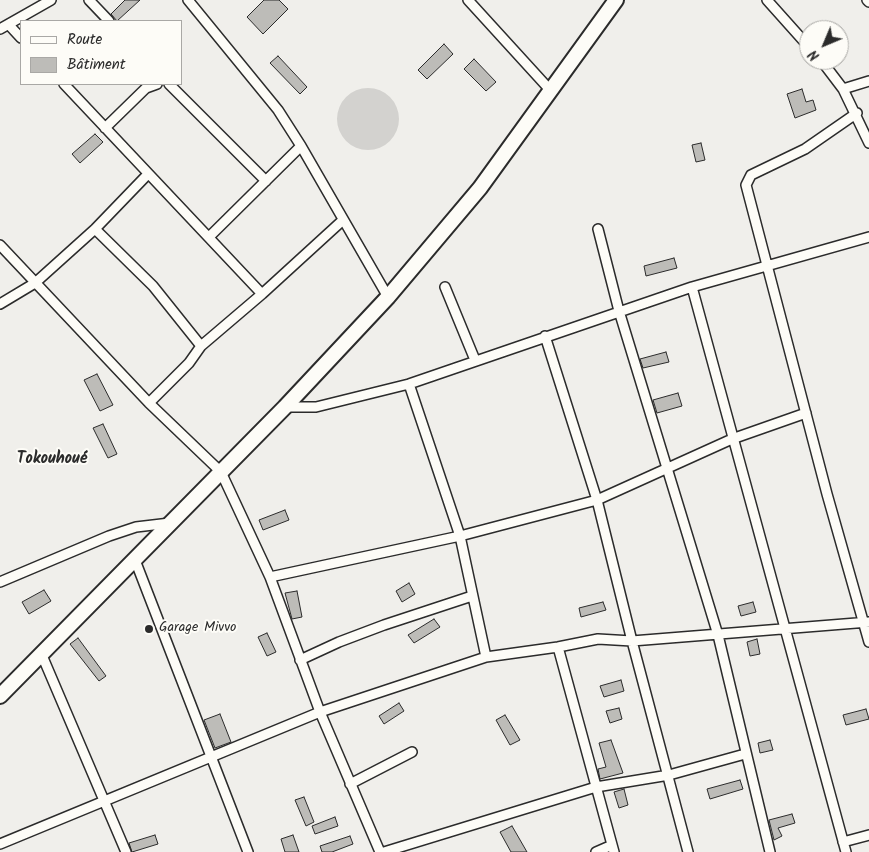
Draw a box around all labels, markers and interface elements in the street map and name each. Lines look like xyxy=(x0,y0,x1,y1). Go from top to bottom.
legend xyxy=(20,20,182,85)
north arrow xyxy=(799,20,849,70)
text: Route xyxy=(67,28,102,52)
text: N xyxy=(803,44,825,66)
text: Bâtiment xyxy=(67,53,126,77)
district label: Tokouhoué xyxy=(17,450,87,470)
place label: Garage Mivvo xyxy=(159,621,236,637)
marker: Garage Mivvo xyxy=(143,623,155,635)

